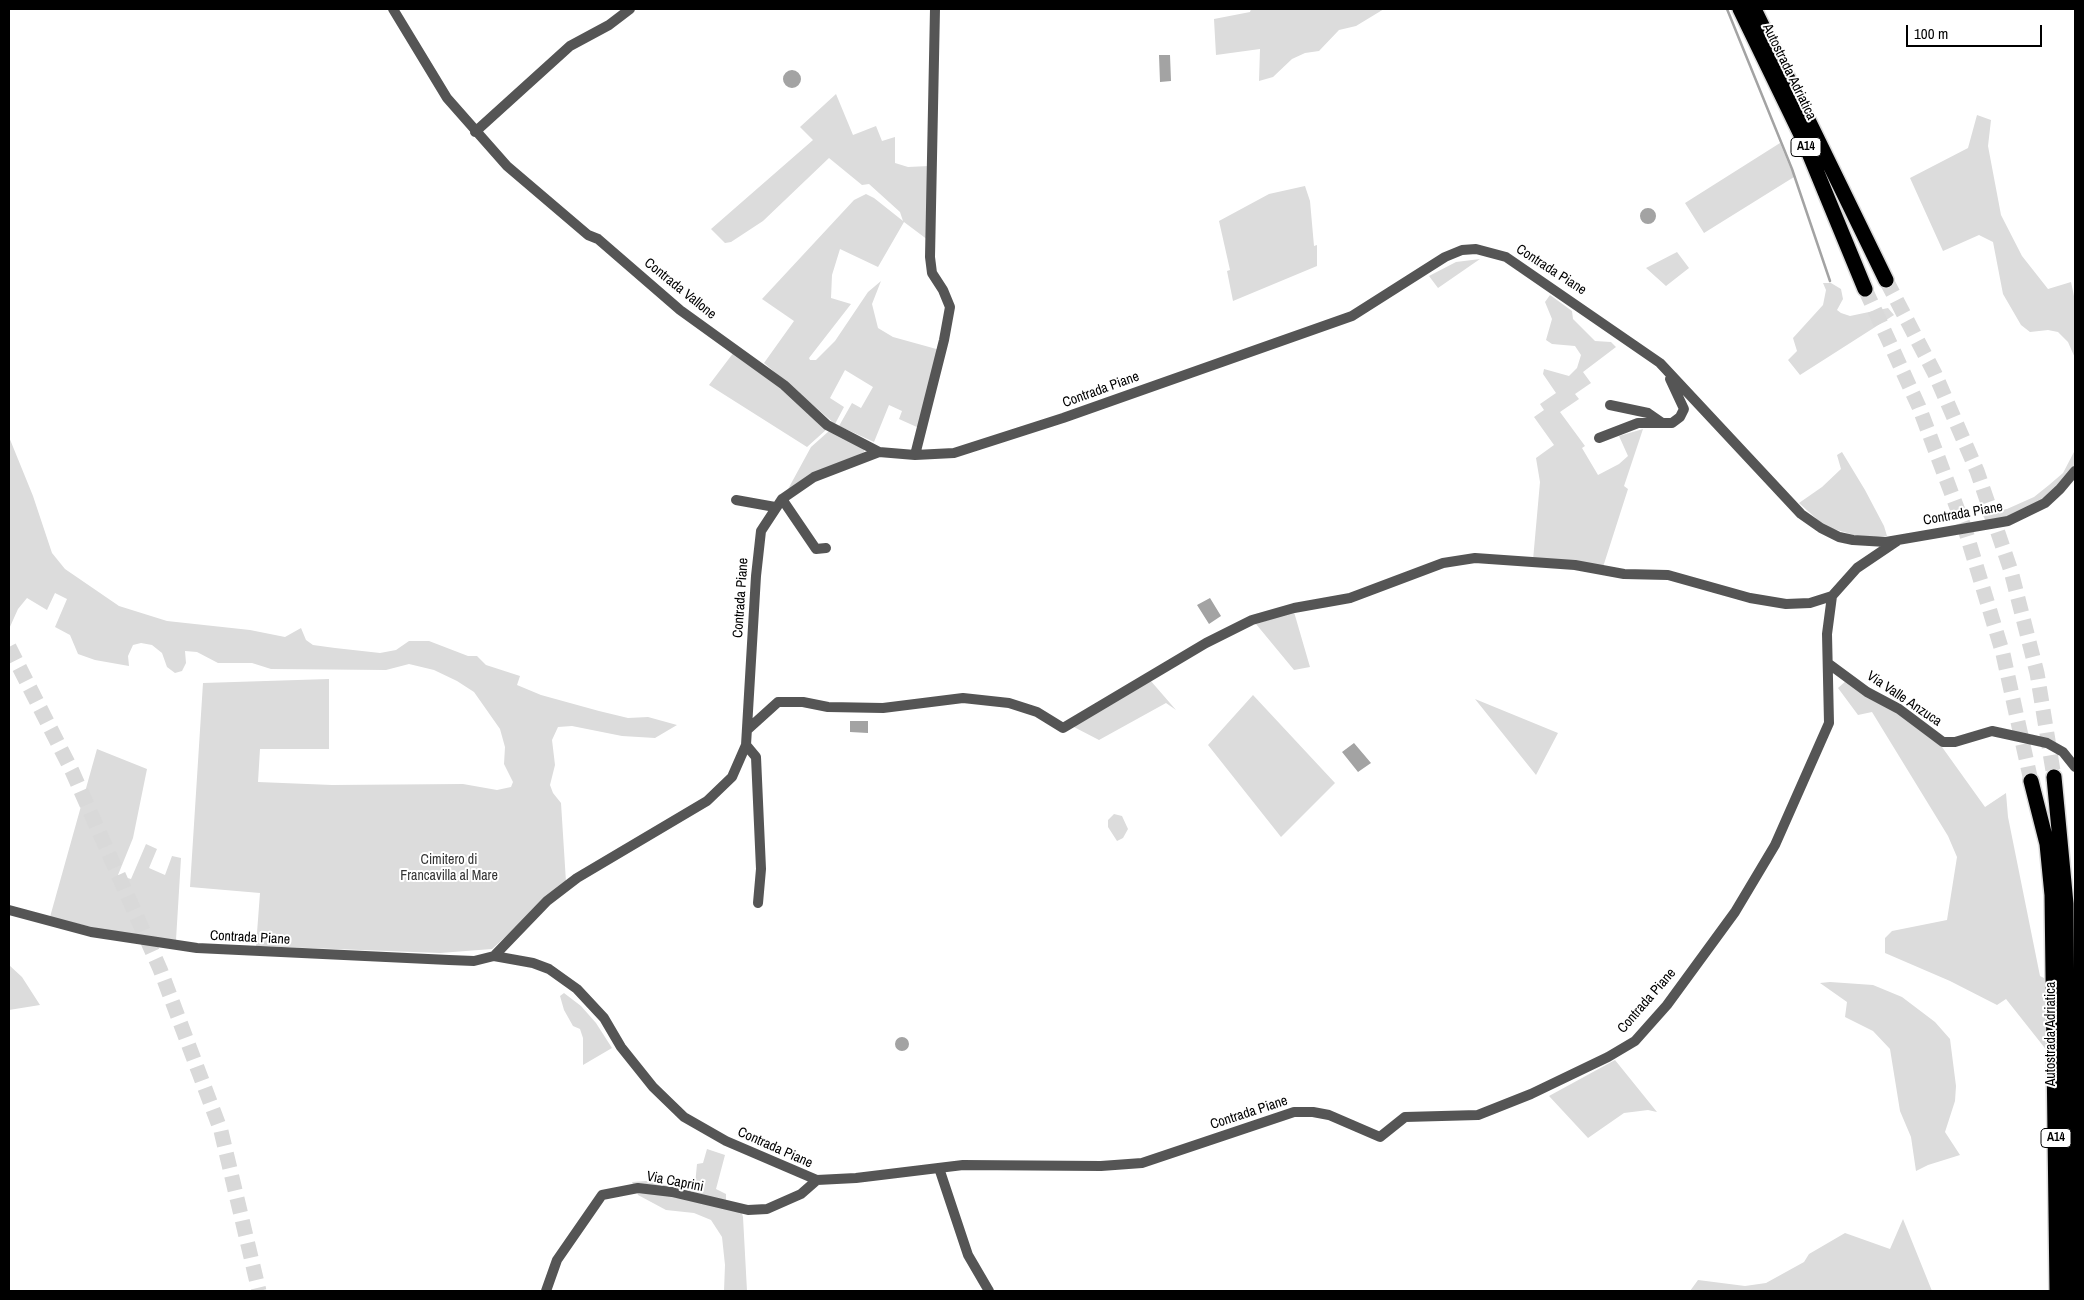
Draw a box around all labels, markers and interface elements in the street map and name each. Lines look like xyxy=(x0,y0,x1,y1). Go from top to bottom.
scale bar xyxy=(1909,15,2045,47)
street label: Autostrada Adriatica xyxy=(1759,21,1819,123)
text: 100 m xyxy=(1914,23,1948,44)
road number: A14 xyxy=(1791,138,1821,156)
street label: Contrada Piane xyxy=(1513,241,1589,299)
street label: Contrada Vallone xyxy=(641,255,719,323)
street label: Contrada Piane xyxy=(1060,368,1142,412)
street label: Contrada Piane xyxy=(1922,499,2004,529)
street label: Contrada Piane xyxy=(730,557,752,639)
street label: Via Valle Anzuca xyxy=(1863,668,1945,730)
park label: Cimitero di Francavilla al Mare xyxy=(400,852,498,884)
street label: Contrada Piane xyxy=(209,928,291,948)
street label: Contrada Piane xyxy=(1614,965,1680,1037)
street label: Autostrada Adriatica xyxy=(2043,982,2059,1086)
street label: Contrada Piane xyxy=(1208,1093,1290,1133)
street label: Contrada Piane xyxy=(735,1124,815,1172)
road number: A14 xyxy=(2041,1128,2071,1148)
street label: Via Caprini xyxy=(645,1168,705,1196)

